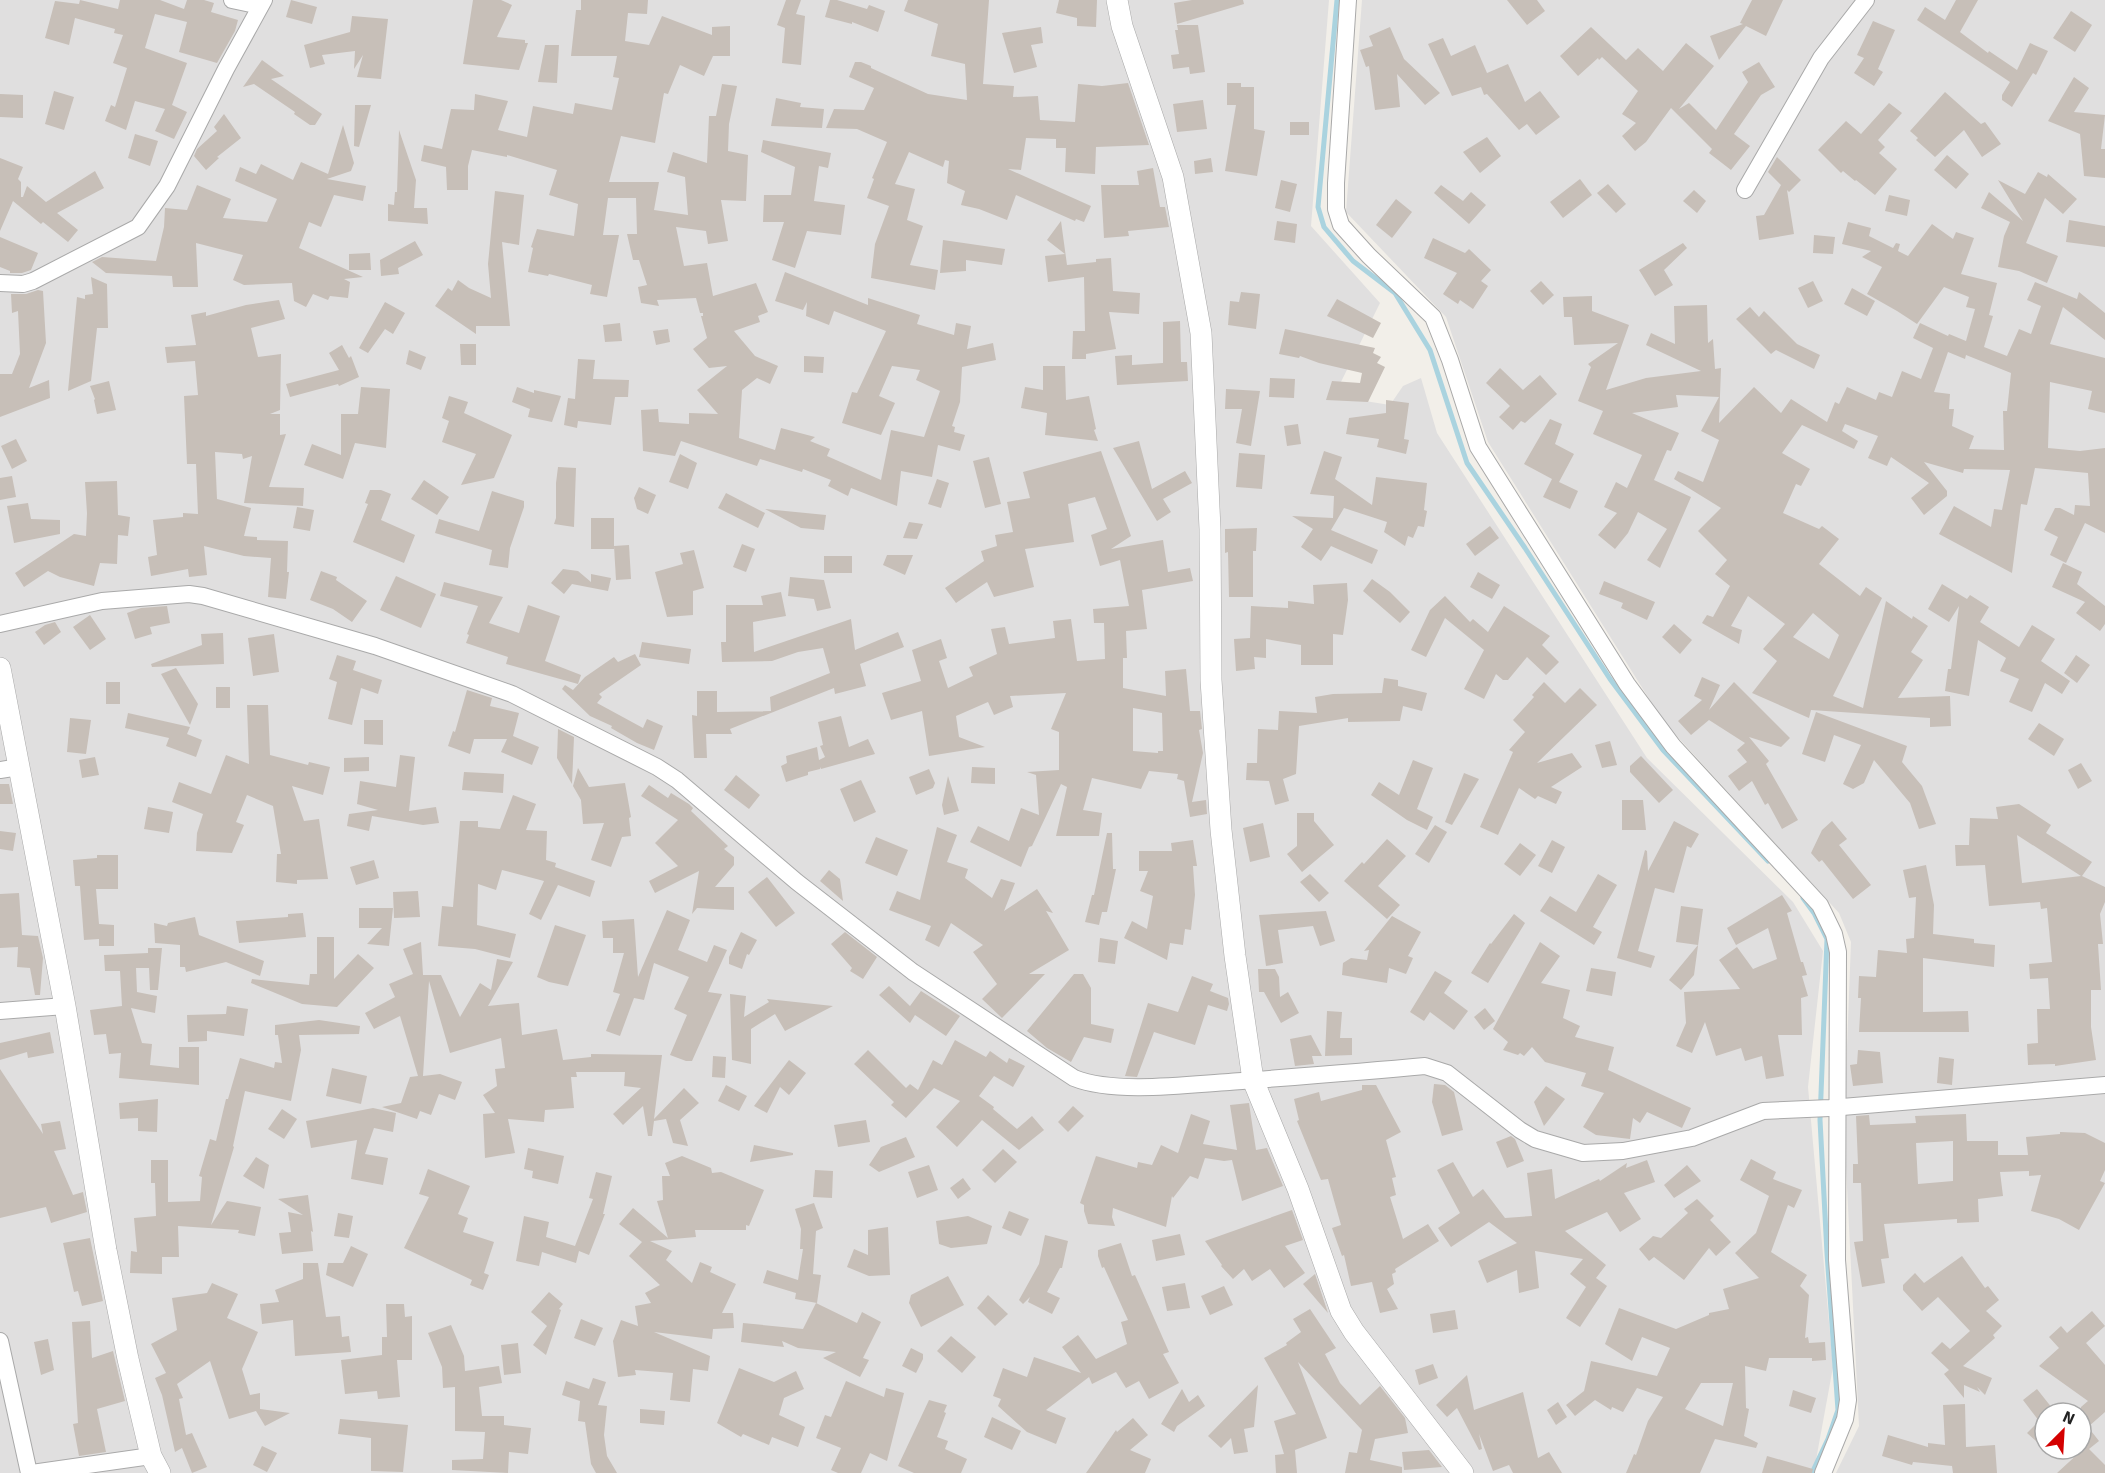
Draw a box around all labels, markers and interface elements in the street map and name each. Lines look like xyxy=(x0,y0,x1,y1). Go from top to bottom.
north arrow xyxy=(2033,1401,2093,1461)
text: N xyxy=(2060,1407,2078,1430)

